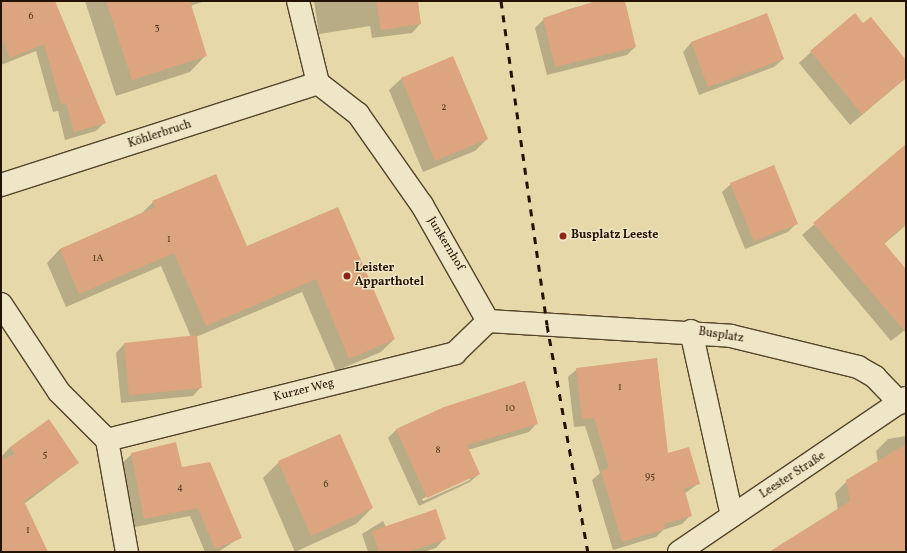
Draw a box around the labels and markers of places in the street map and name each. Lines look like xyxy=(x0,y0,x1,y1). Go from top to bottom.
place label: Busplatz Leeste xyxy=(571,229,658,243)
marker: Busplatz Leeste xyxy=(558,231,568,241)
place label: Leister Apparthotel xyxy=(355,262,424,290)
marker: Leister Apparthotel xyxy=(342,271,352,281)

